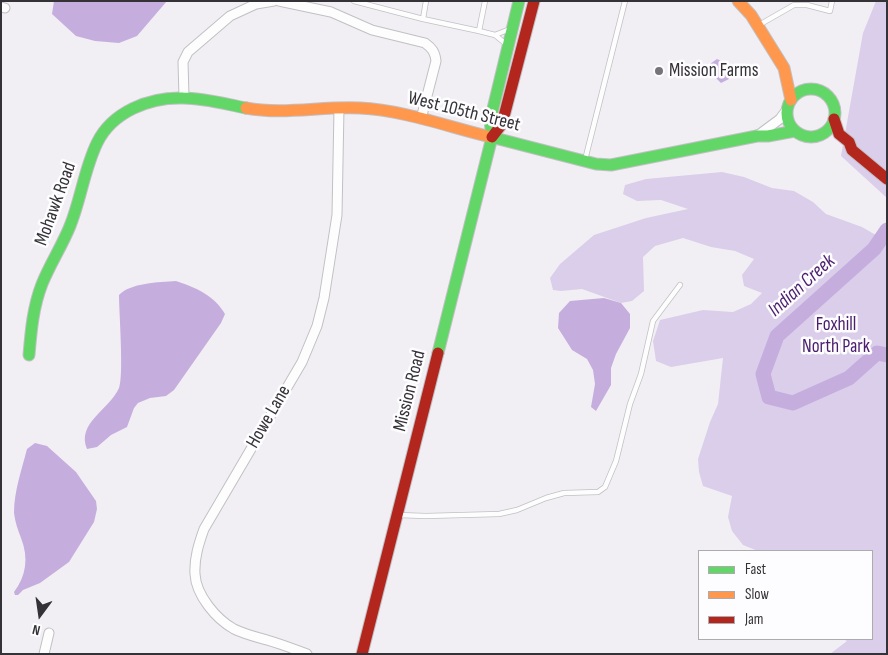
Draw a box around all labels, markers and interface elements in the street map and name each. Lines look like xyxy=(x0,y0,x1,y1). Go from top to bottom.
place label: Mission Farms xyxy=(669,60,758,82)
marker: Mission Farms xyxy=(653,65,665,77)
street label: West 105th Street xyxy=(405,87,523,137)
street label: Mohawk Road xyxy=(30,159,82,249)
water label: Indian Creek xyxy=(764,250,840,322)
park label: Foxhill North Park xyxy=(802,314,870,358)
street label: Mission Road xyxy=(389,348,431,434)
street label: Howe Lane xyxy=(242,382,296,452)
legend xyxy=(698,550,873,640)
text: Fast xyxy=(745,560,766,579)
text: Slow xyxy=(745,585,769,604)
north arrow xyxy=(15,590,65,640)
text: Jam xyxy=(745,610,763,629)
text: N xyxy=(31,621,42,639)

